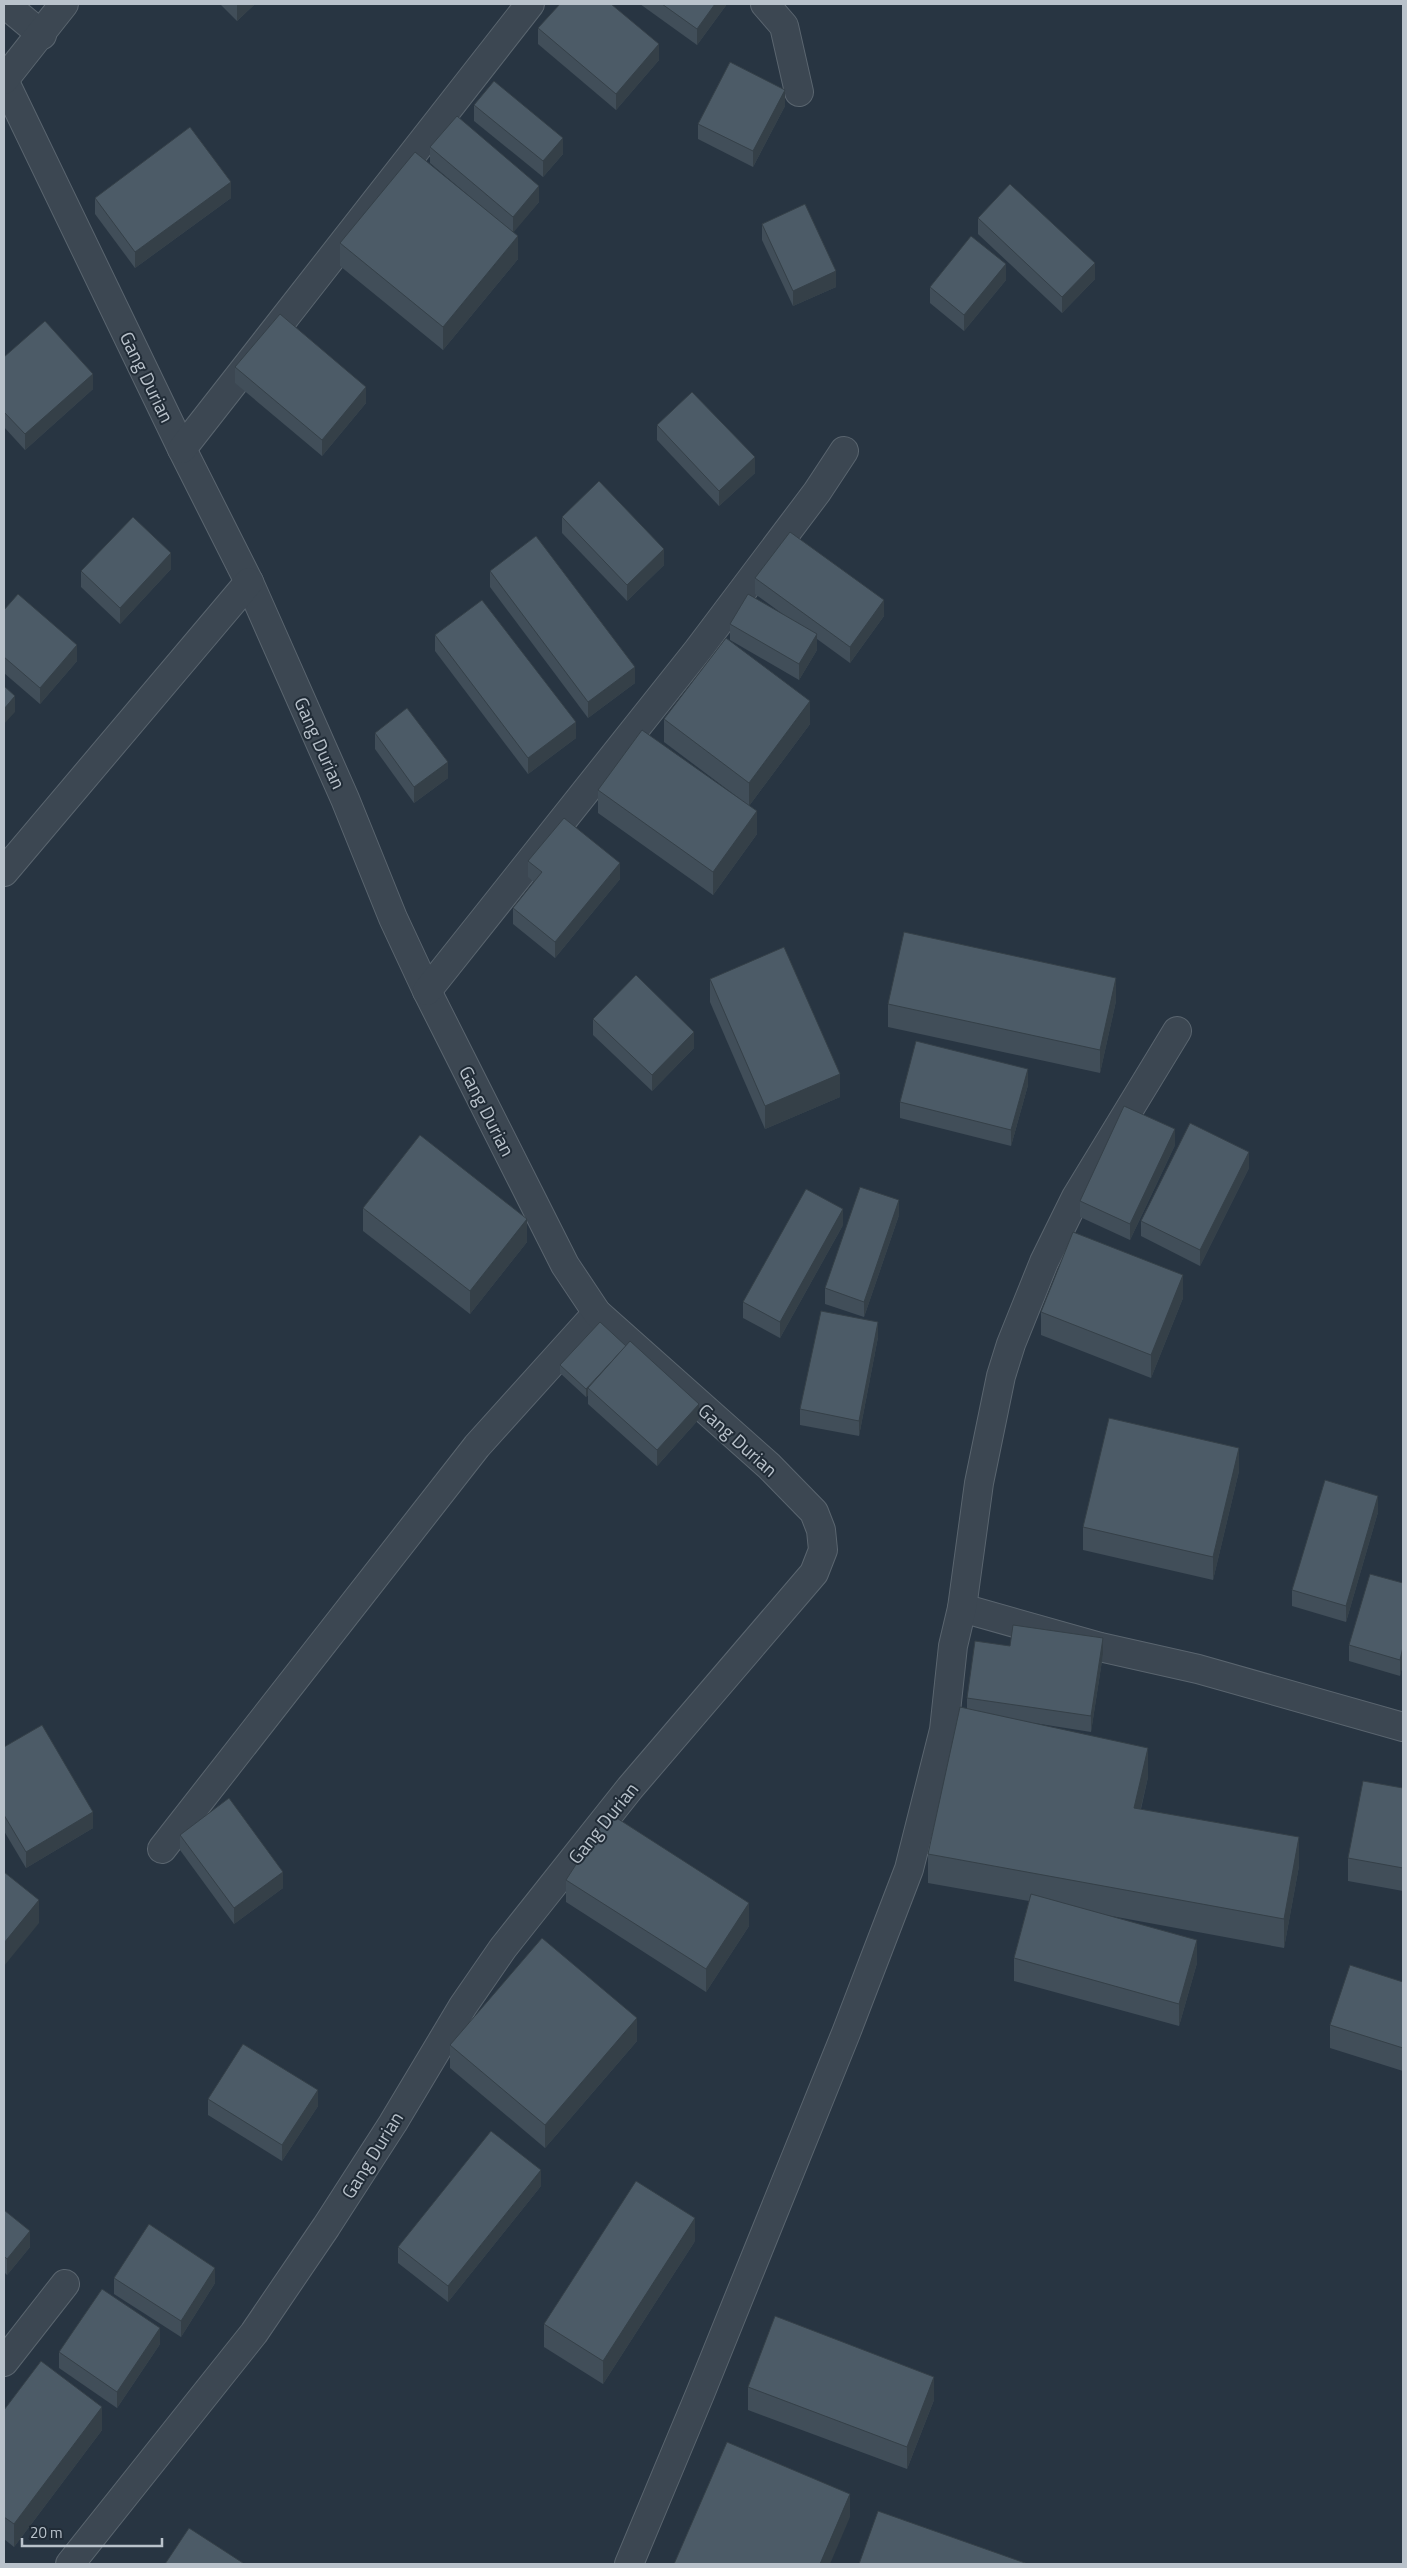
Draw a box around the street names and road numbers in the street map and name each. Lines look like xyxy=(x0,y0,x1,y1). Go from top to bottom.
street label: Gang Durian xyxy=(113,326,182,427)
street label: Gang Durian xyxy=(287,692,354,794)
street label: Gang Durian xyxy=(452,1060,523,1161)
street label: Gang Durian xyxy=(692,1396,785,1483)
street label: Gang Durian xyxy=(560,1775,645,1870)
street label: Gang Durian xyxy=(333,2105,410,2204)

